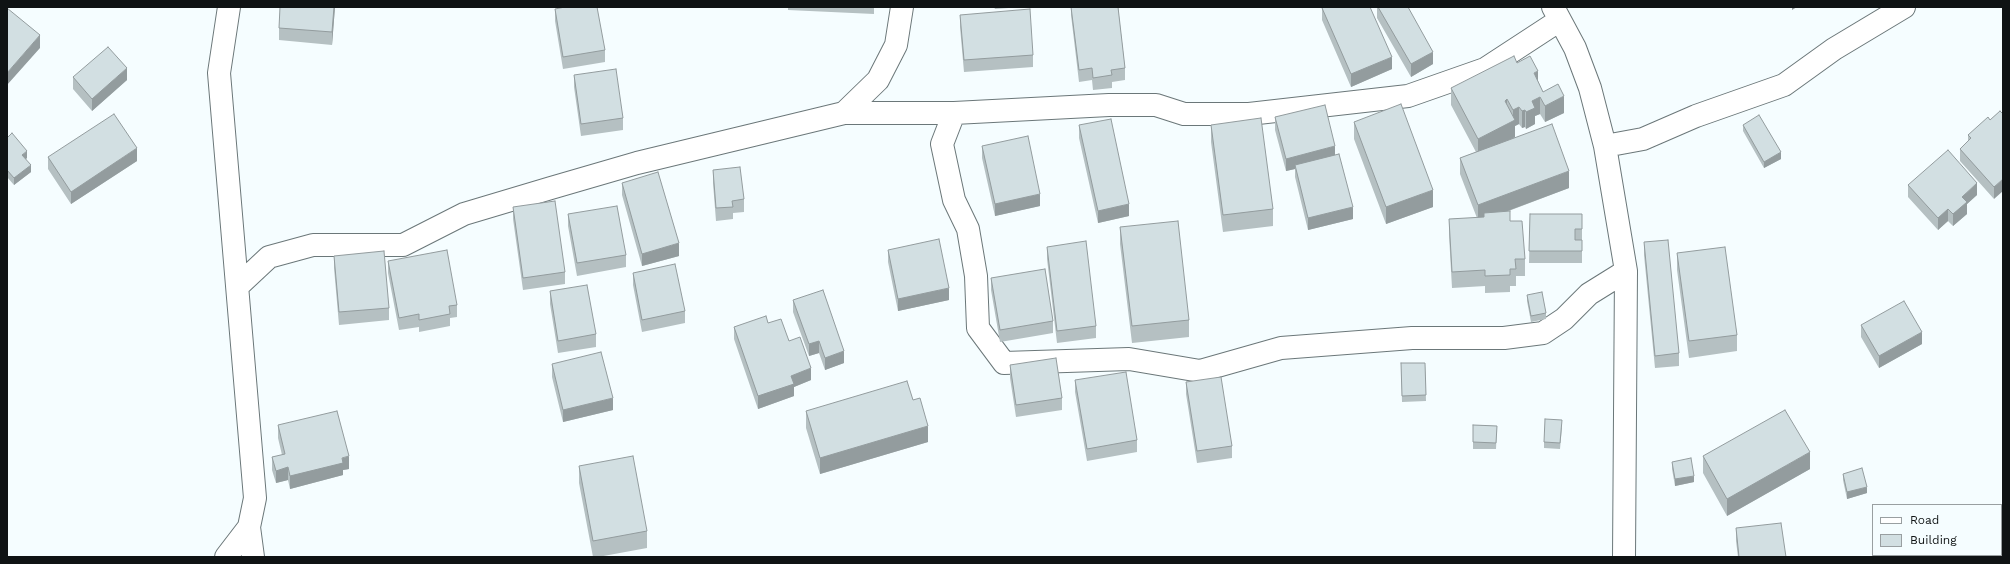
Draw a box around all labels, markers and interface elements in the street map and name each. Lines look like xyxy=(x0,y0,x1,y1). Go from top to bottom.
legend xyxy=(1872,504,2002,556)
text: Road xyxy=(1910,513,1939,527)
text: Building xyxy=(1910,533,1957,547)

